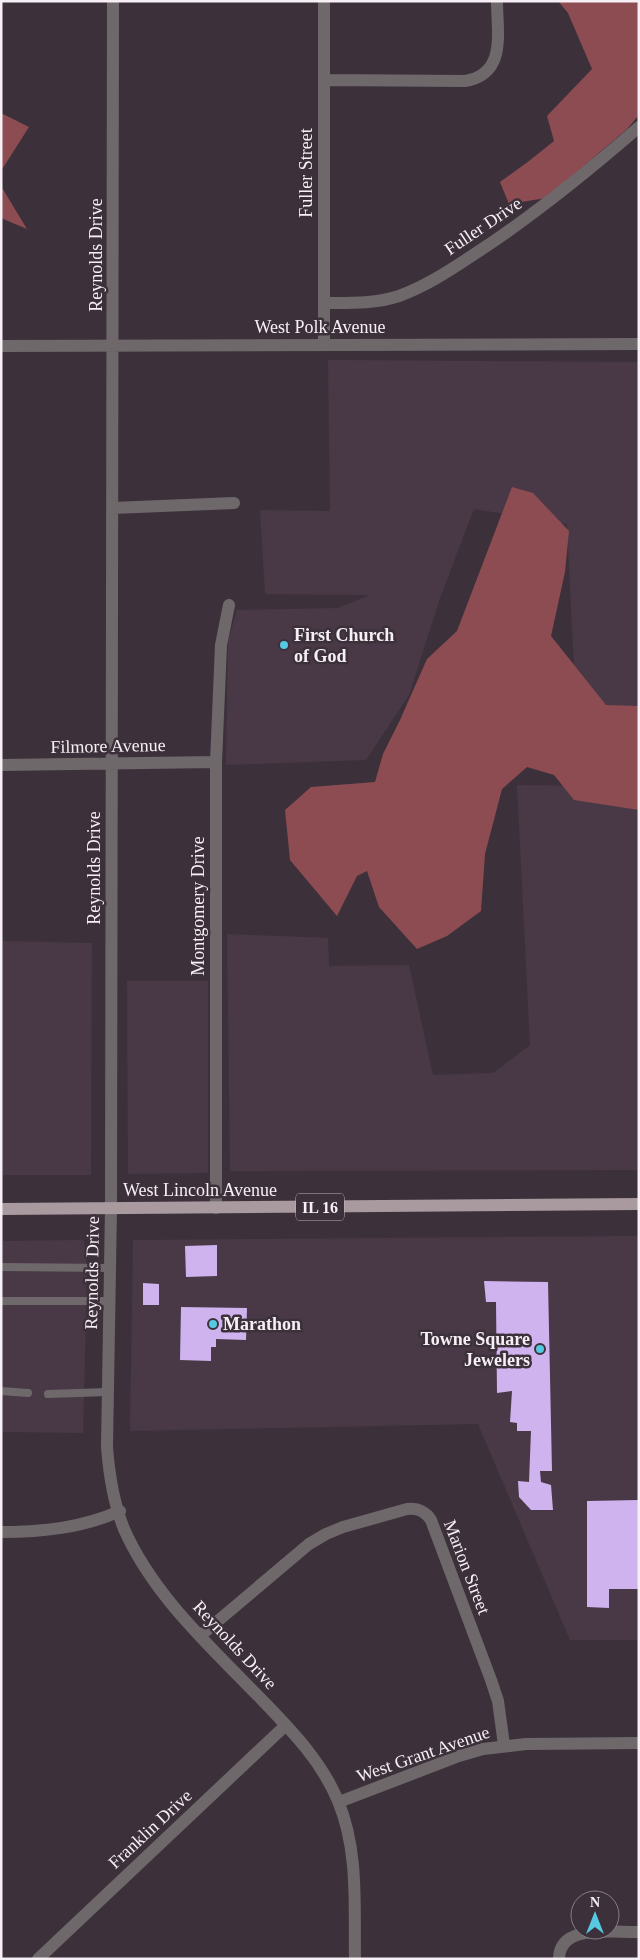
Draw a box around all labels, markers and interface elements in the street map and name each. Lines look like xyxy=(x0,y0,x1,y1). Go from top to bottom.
street label: Fuller Street xyxy=(296,128,316,218)
street label: Fuller Drive xyxy=(441,193,525,259)
street label: Reynolds Drive xyxy=(86,198,106,312)
street label: West Polk Avenue xyxy=(254,317,386,337)
place label: First Church of God xyxy=(294,625,394,666)
marker: First Church of God xyxy=(278,639,290,651)
street label: Filmore Avenue xyxy=(50,735,166,757)
street label: Reynolds Drive xyxy=(84,811,104,925)
street label: Montgomery Drive xyxy=(188,836,208,976)
street label: West Lincoln Avenue xyxy=(123,1180,277,1200)
road number: IL 16 xyxy=(296,1194,344,1220)
street label: Reynolds Drive xyxy=(81,1216,103,1330)
place label: Marathon xyxy=(223,1314,301,1334)
marker: Marathon xyxy=(207,1318,219,1330)
place label: Towne Square Jewelers xyxy=(420,1329,530,1370)
marker: Towne Square Jewelers xyxy=(534,1343,546,1355)
street label: Marion Street xyxy=(440,1517,494,1617)
street label: Reynolds Drive xyxy=(189,1597,281,1693)
street label: West Grant Avenue xyxy=(354,1722,492,1786)
street label: Franklin Drive xyxy=(104,1785,196,1873)
north arrow xyxy=(570,1890,620,1940)
text: N xyxy=(590,1895,600,1910)

